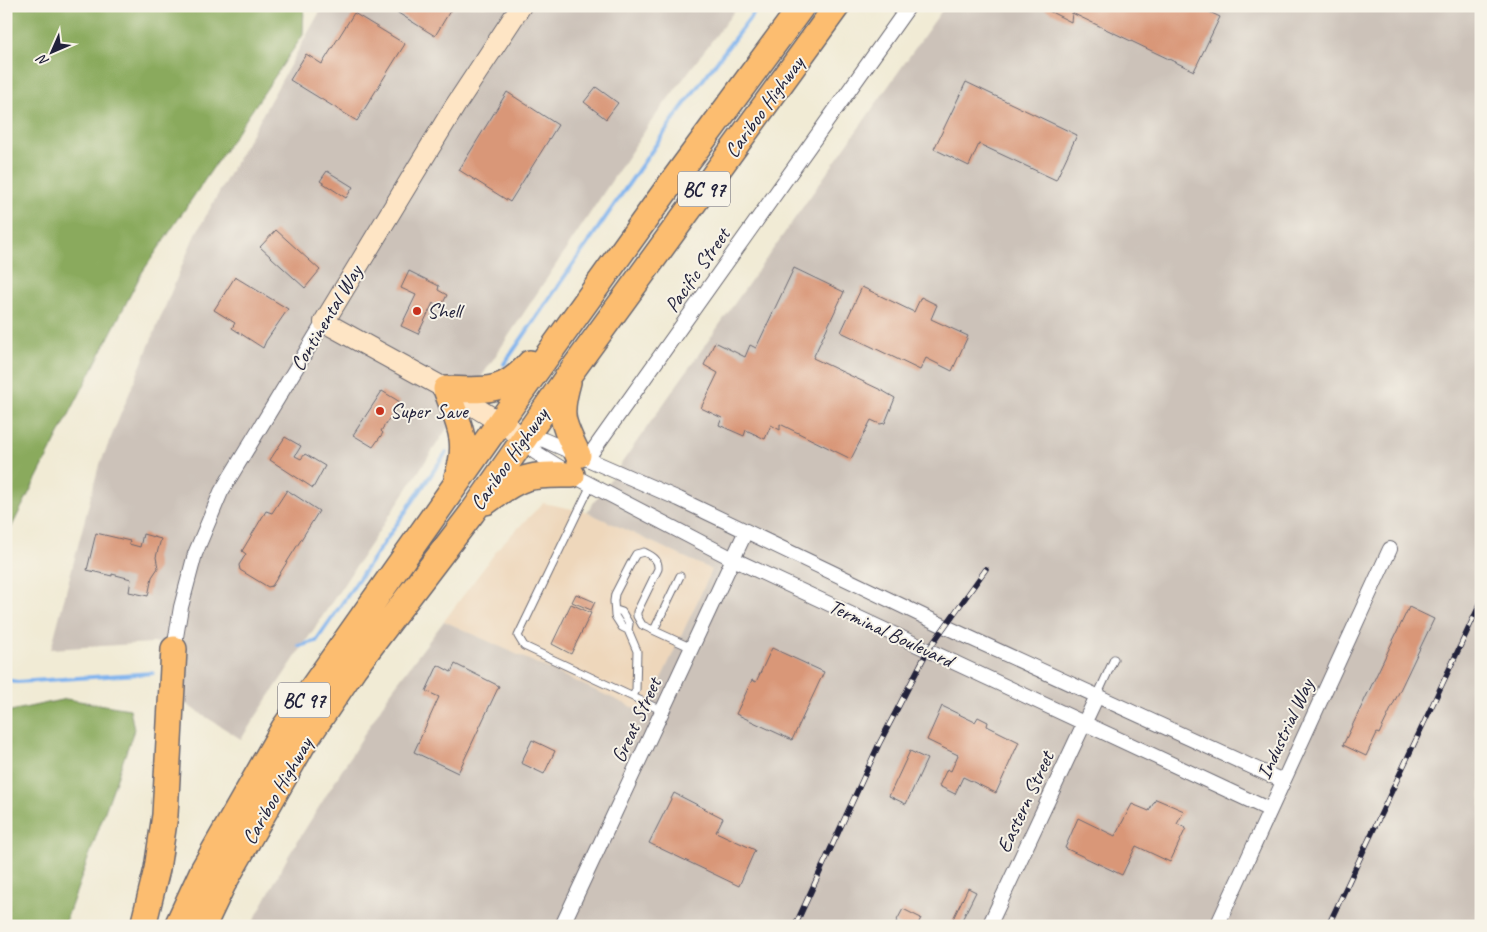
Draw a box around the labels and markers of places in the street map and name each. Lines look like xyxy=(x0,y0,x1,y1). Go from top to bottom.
place label: Shell xyxy=(427,298,465,324)
marker: Shell xyxy=(411,305,423,317)
place label: Super Save xyxy=(390,398,470,424)
marker: Super Save xyxy=(374,405,386,417)

